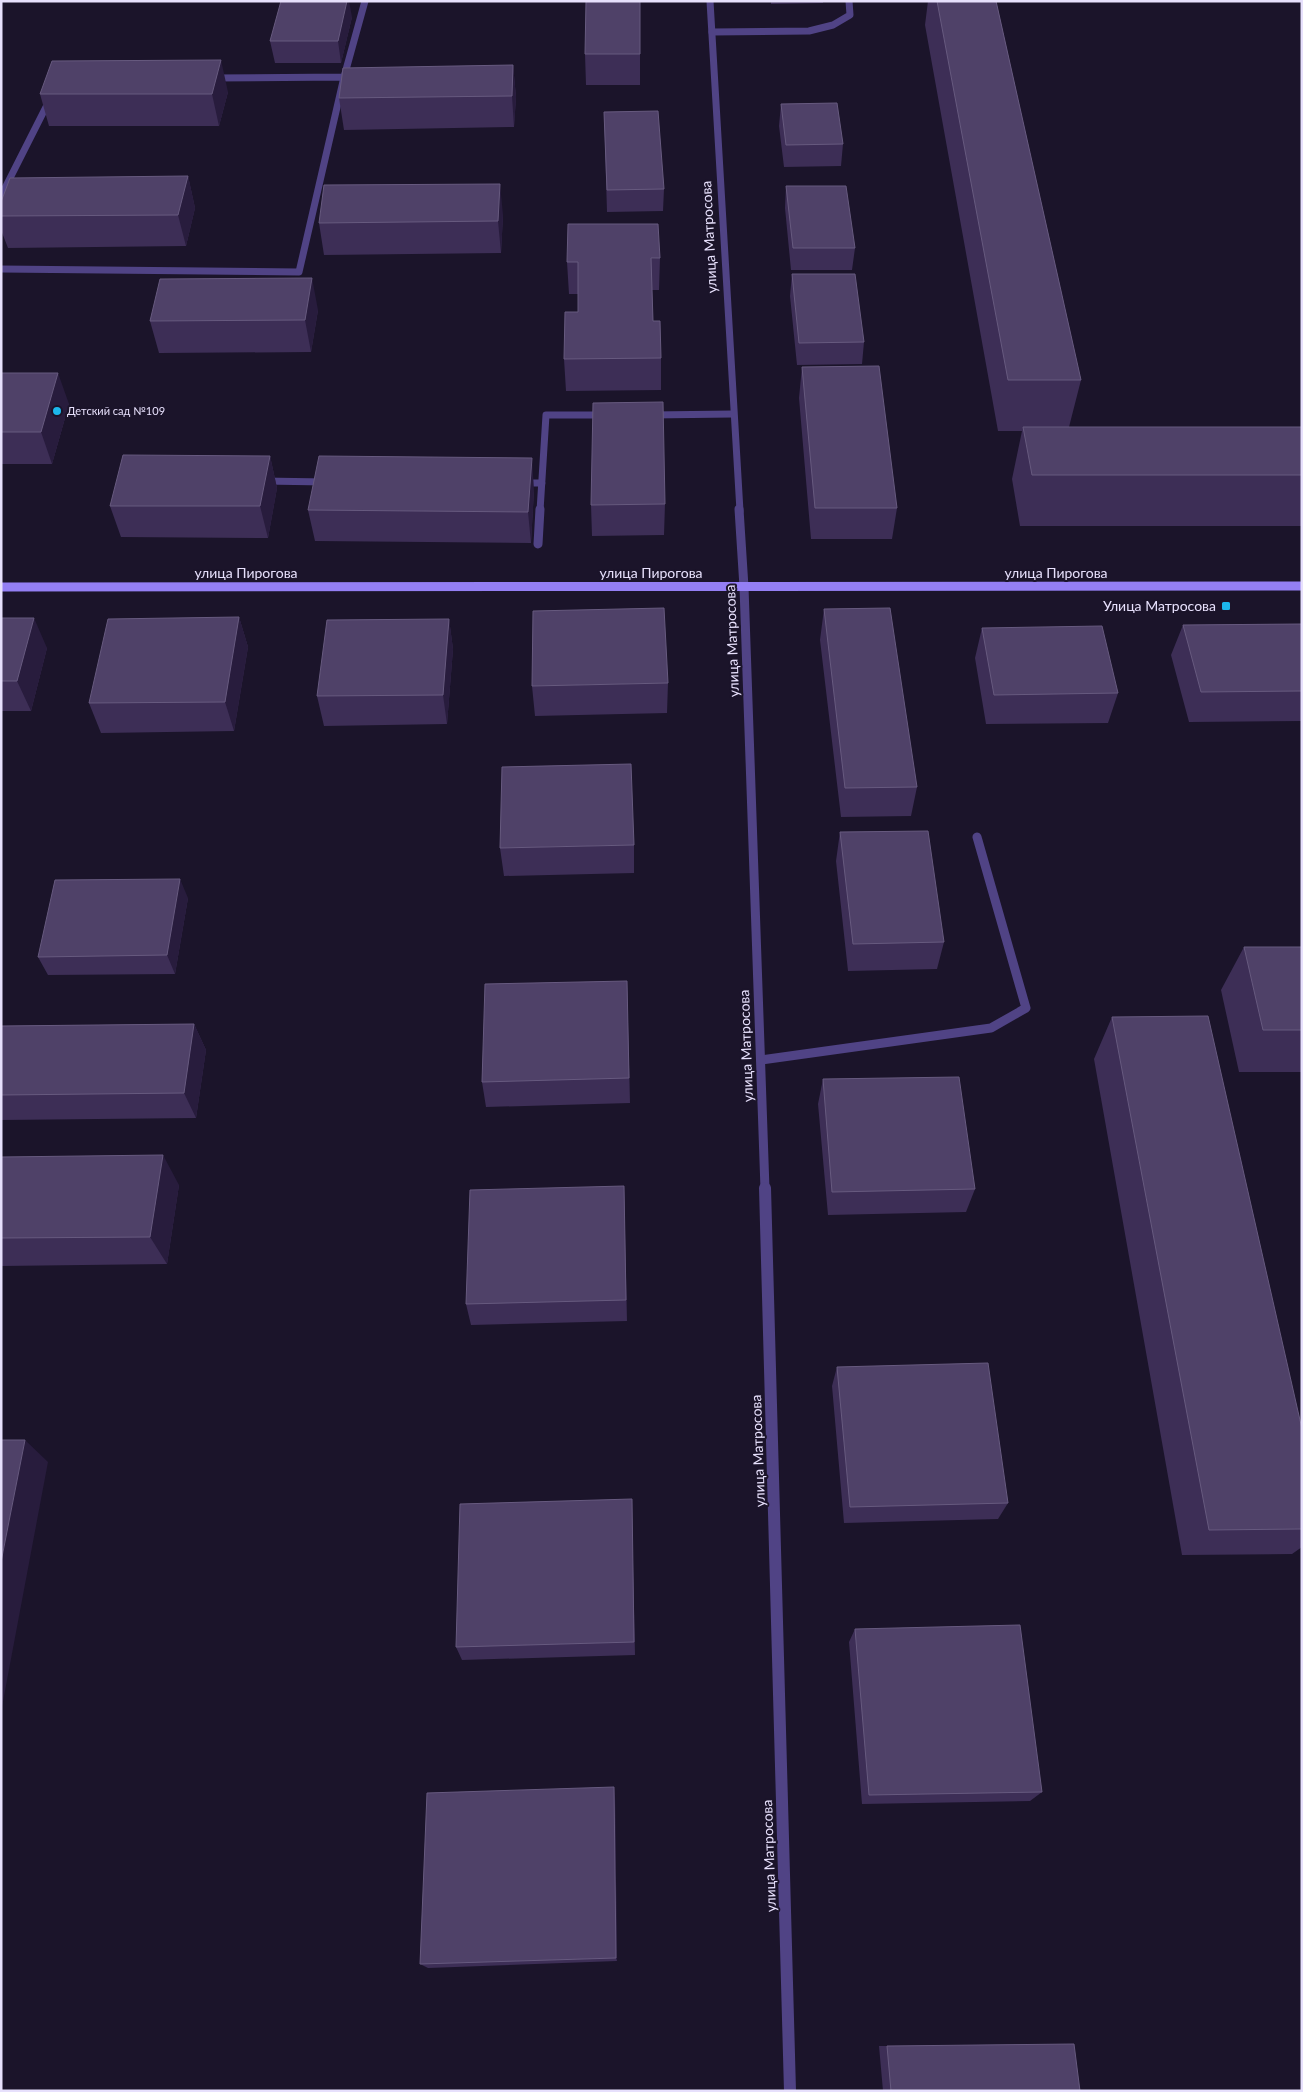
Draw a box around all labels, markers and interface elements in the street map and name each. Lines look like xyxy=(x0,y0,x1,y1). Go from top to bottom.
street label: улица Матросова xyxy=(697,180,720,294)
place label: Детский сад №109 xyxy=(67,404,165,417)
marker: Детский сад №109 xyxy=(51,405,63,417)
street label: улица Пирогова xyxy=(194,564,298,581)
street label: улица Пирогова xyxy=(599,564,703,581)
street label: улица Пирогова xyxy=(1004,564,1108,581)
street label: улица Матросова xyxy=(721,584,742,698)
place label: Улица Матросова xyxy=(1103,597,1216,614)
marker: Улица Матросова xyxy=(1220,600,1232,612)
street label: улица Матросова xyxy=(735,989,756,1103)
street label: улица Матросова xyxy=(747,1394,768,1508)
street label: улица Матросова xyxy=(758,1799,779,1913)

